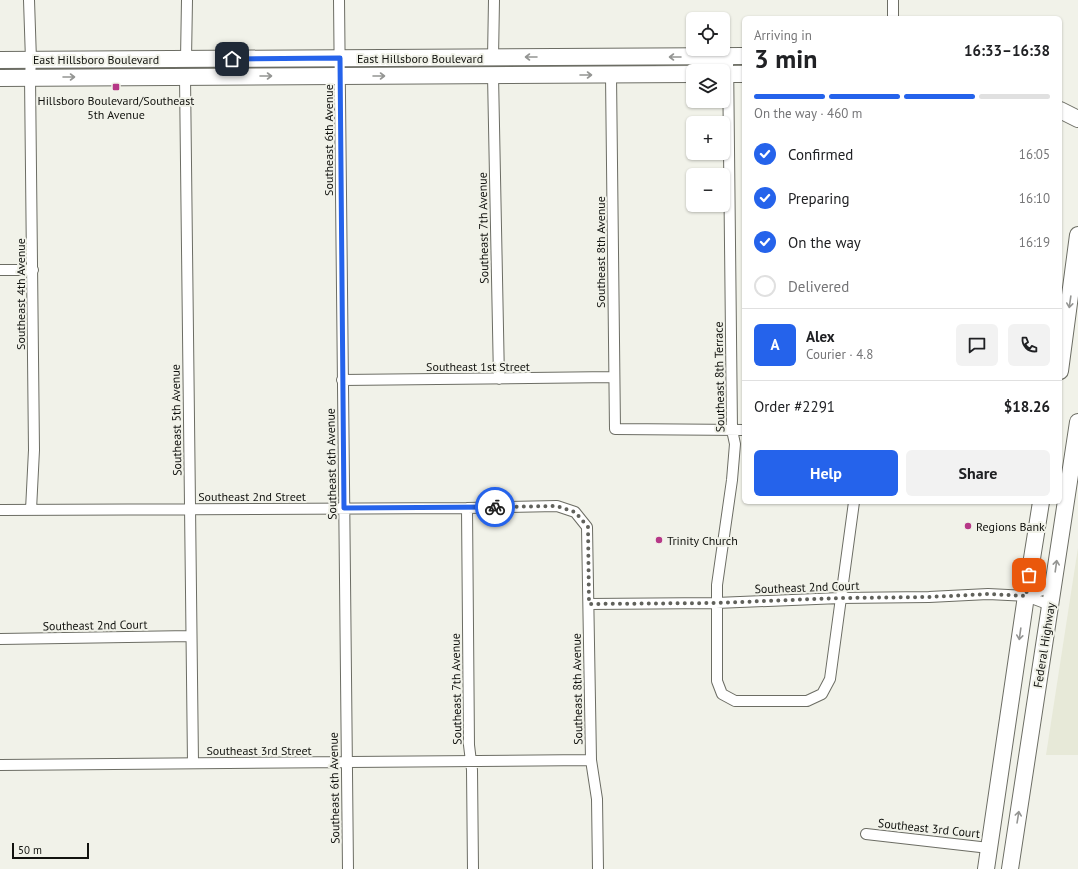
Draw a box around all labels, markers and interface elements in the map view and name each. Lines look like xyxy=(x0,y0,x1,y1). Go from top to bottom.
map controls xyxy=(686,12,730,212)
button: locate xyxy=(686,12,730,56)
text: Arriving in xyxy=(754,27,812,44)
text: 16:33–16:38 xyxy=(964,41,1050,60)
pin xyxy=(215,42,249,76)
text: 3 min xyxy=(754,42,817,75)
icon: home xyxy=(221,48,243,70)
street label: East Hillsboro Boulevard xyxy=(357,51,483,66)
street label: East Hillsboro Boulevard xyxy=(33,52,159,67)
one-way arrow xyxy=(525,53,538,61)
one-way arrow xyxy=(669,53,682,61)
button: layers xyxy=(686,64,730,108)
one-way arrow xyxy=(579,71,592,79)
one-way arrow xyxy=(259,72,272,80)
one-way arrow xyxy=(372,72,385,80)
one-way arrow xyxy=(62,73,75,81)
marker: Hillsboro Boulevard/Southeast 5th Avenue xyxy=(111,82,121,92)
street label: Southeast 6th Avenue xyxy=(321,84,336,196)
place label: Hillsboro Boulevard/Southeast 5th Avenue xyxy=(38,93,194,122)
text: On the way · 460 m xyxy=(754,105,862,122)
button: + xyxy=(686,116,730,160)
icon: check xyxy=(754,143,776,165)
text: Confirmed xyxy=(788,145,853,164)
text: 16:05 xyxy=(1019,146,1050,163)
button: − xyxy=(686,168,730,212)
street label: Southeast 7th Avenue xyxy=(475,172,491,284)
icon: check xyxy=(754,187,776,209)
text: Preparing xyxy=(788,189,850,208)
text: 16:10 xyxy=(1019,190,1050,207)
street label: Southeast 8th Avenue xyxy=(593,196,608,308)
icon: check xyxy=(754,231,776,253)
text: On the way xyxy=(788,233,861,252)
text: 16:19 xyxy=(1019,234,1050,251)
street label: Southeast 4th Avenue xyxy=(13,238,28,350)
text: Delivered xyxy=(788,277,849,296)
one-way arrow xyxy=(1066,295,1074,308)
street label: Southeast 8th Terrace xyxy=(711,321,727,433)
button: chat xyxy=(956,324,998,366)
button: phone xyxy=(1008,324,1050,366)
text: Alex xyxy=(806,327,835,346)
text: A xyxy=(770,335,780,354)
text: Courier · 4.8 xyxy=(806,346,873,363)
street label: Southeast 1st Street xyxy=(426,359,530,374)
street label: Southeast 5th Avenue xyxy=(168,364,184,476)
text: Order #2291 xyxy=(754,397,835,416)
text: $18.26 xyxy=(1004,397,1050,416)
street label: Southeast 6th Avenue xyxy=(323,408,339,520)
button: Help xyxy=(754,450,898,496)
button: Share xyxy=(906,450,1050,496)
courier xyxy=(475,487,515,527)
street label: Southeast 2nd Street xyxy=(198,489,306,504)
icon: bike xyxy=(484,496,506,518)
place label: Regions Bank xyxy=(976,519,1045,534)
marker: Regions Bank xyxy=(963,521,973,531)
place label: Trinity Church xyxy=(667,533,738,548)
marker: Trinity Church xyxy=(654,535,664,545)
pin xyxy=(1012,558,1046,592)
one-way arrow xyxy=(1052,560,1060,573)
icon: bag xyxy=(1018,564,1040,586)
street label: Southeast 2nd Court xyxy=(754,578,860,596)
street label: Federal Highway xyxy=(1030,601,1058,689)
street label: Southeast 2nd Court xyxy=(42,617,148,633)
one-way arrow xyxy=(1016,627,1024,640)
street label: Southeast 7th Avenue xyxy=(448,633,464,745)
street label: Southeast 8th Avenue xyxy=(569,633,585,745)
street label: Southeast 6th Avenue xyxy=(326,732,342,844)
street label: Southeast 3rd Street xyxy=(206,743,312,758)
one-way arrow xyxy=(1014,811,1022,824)
street label: Southeast 3rd Court xyxy=(877,815,981,841)
scale bar xyxy=(12,841,89,860)
text: 50 m xyxy=(18,843,42,857)

